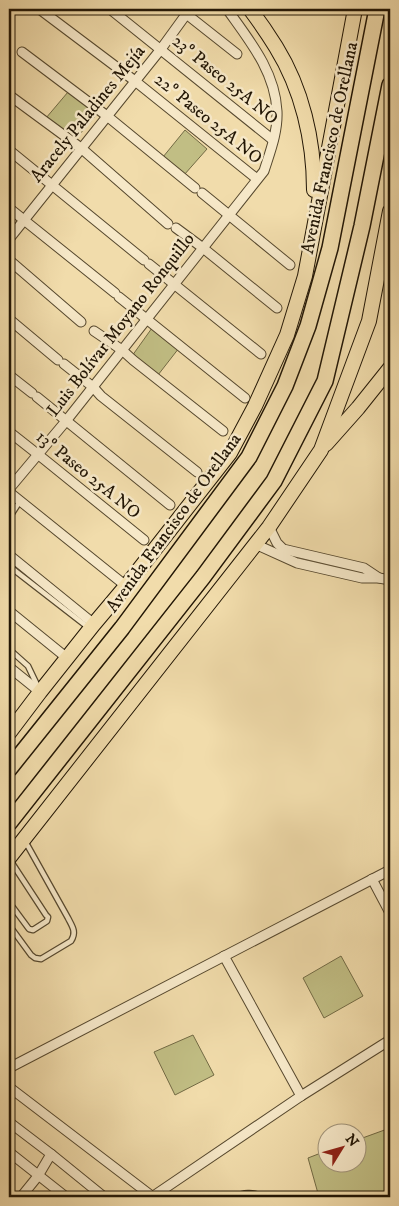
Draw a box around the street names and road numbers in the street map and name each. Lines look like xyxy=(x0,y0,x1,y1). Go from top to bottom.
street label: 23º Paseo 25A NO xyxy=(167,30,283,130)
street label: Avenida Francisco de Orellana xyxy=(297,40,363,256)
street label: Aracely Paladines Mejía xyxy=(26,41,150,187)
street label: 22º Paseo 25A NO xyxy=(150,69,266,169)
street label: Luis Bolívar Moyano Ronquillo xyxy=(42,229,200,421)
street label: 13º Paseo 25A NO xyxy=(31,426,145,524)
street label: Avenida Francisco de Orellana xyxy=(102,429,247,617)

